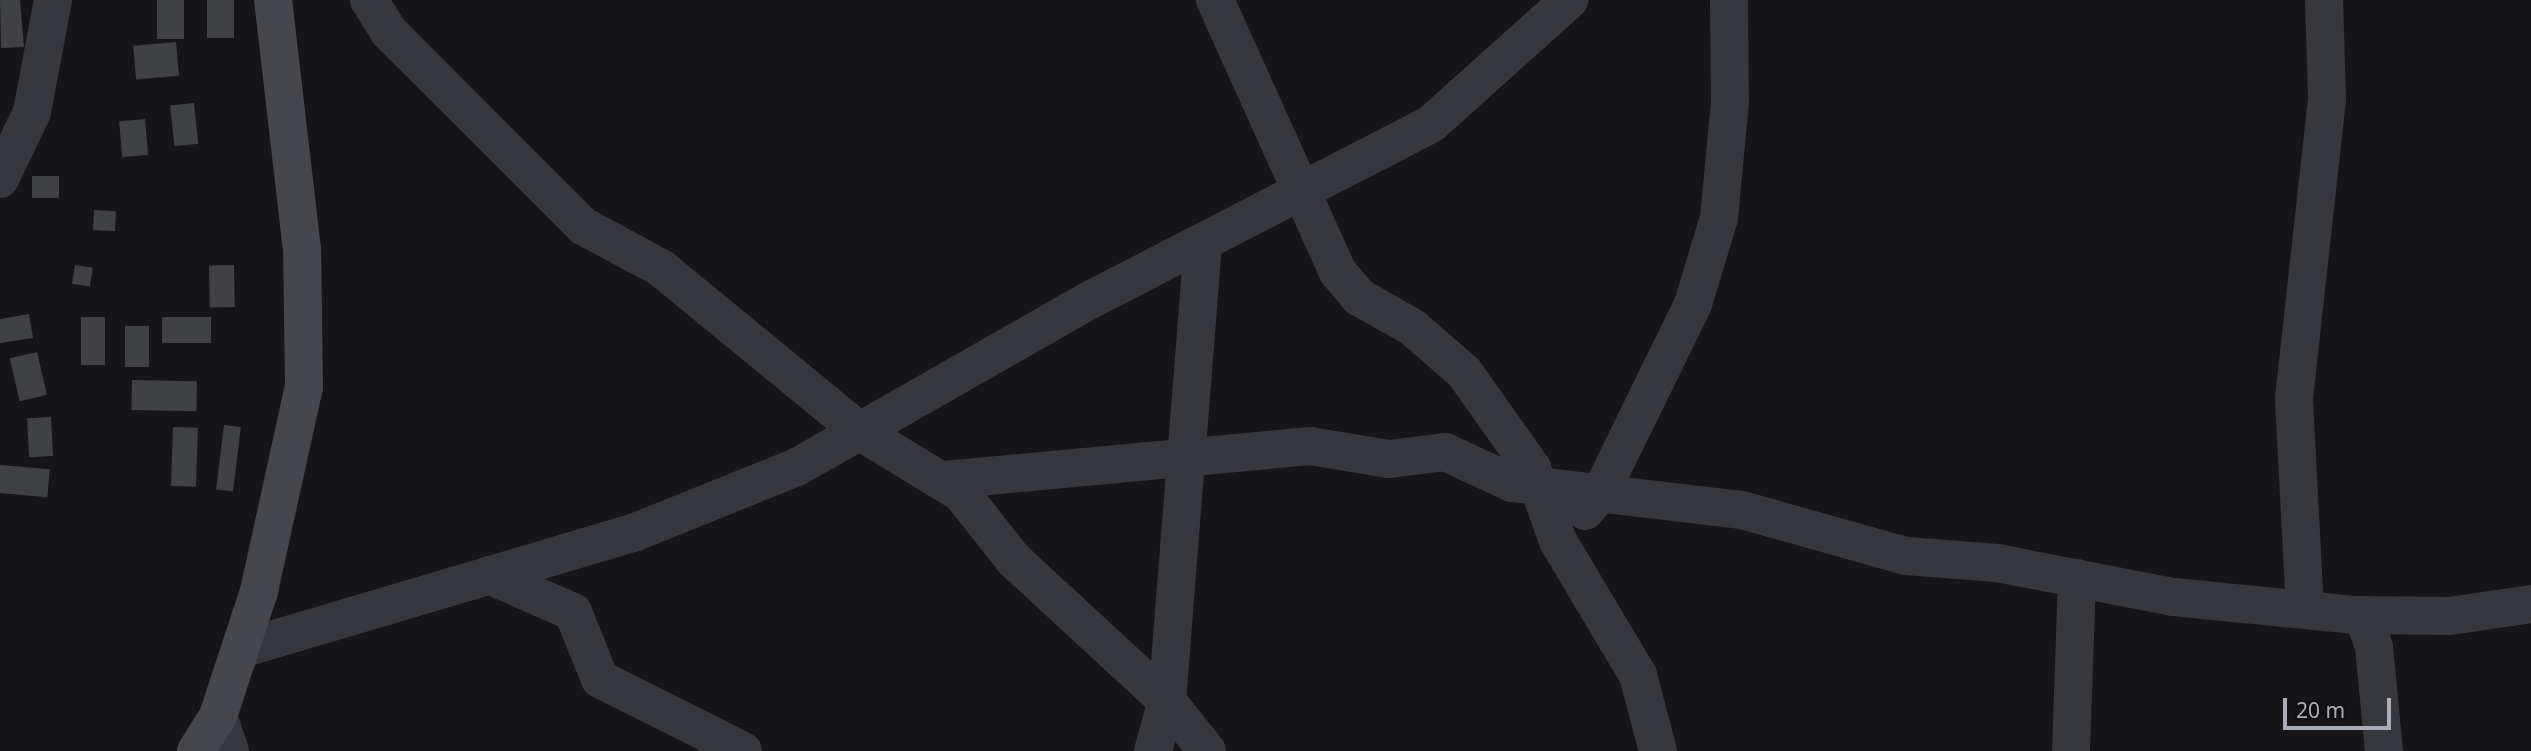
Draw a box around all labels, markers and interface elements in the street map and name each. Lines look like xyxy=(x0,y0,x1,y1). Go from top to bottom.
scale bar xyxy=(2286,684,2394,728)
text: 20 m xyxy=(2296,696,2345,724)

